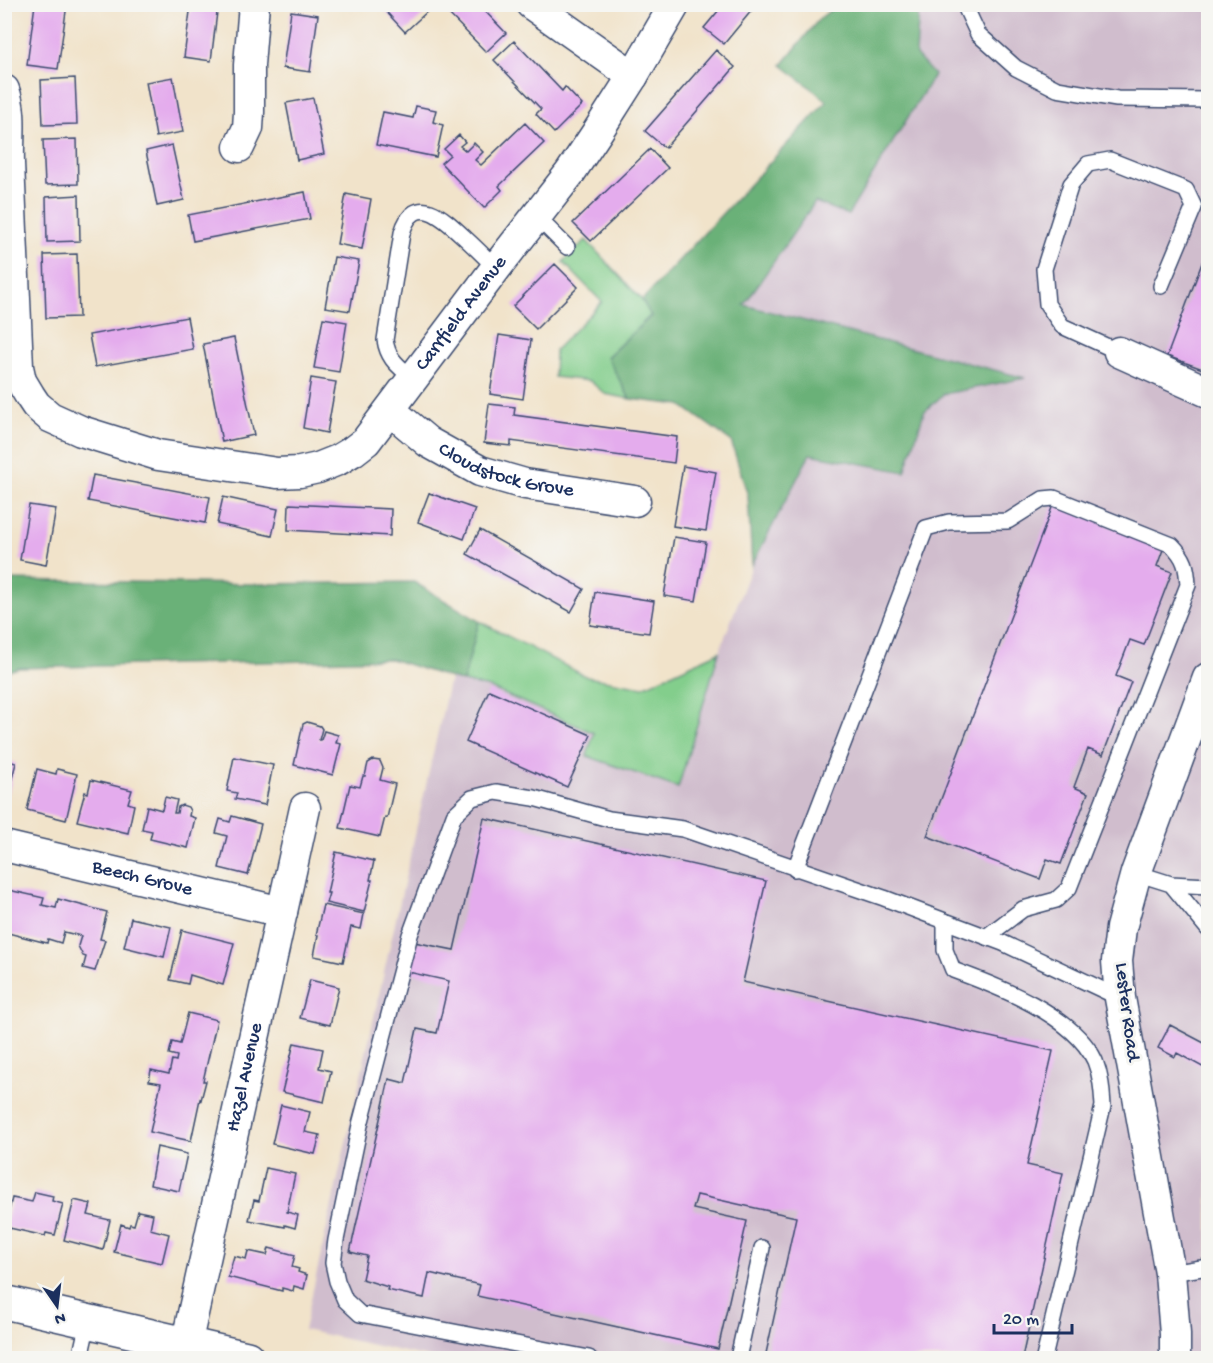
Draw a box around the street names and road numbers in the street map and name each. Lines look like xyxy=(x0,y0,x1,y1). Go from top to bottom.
street label: Carrfield Avenue xyxy=(411,251,513,376)
street label: Cloudstock Grove xyxy=(434,438,576,503)
street label: Beech Grove xyxy=(89,856,195,902)
street label: Lester Road xyxy=(1109,961,1144,1065)
street label: Hazel Avenue xyxy=(222,1020,269,1134)

